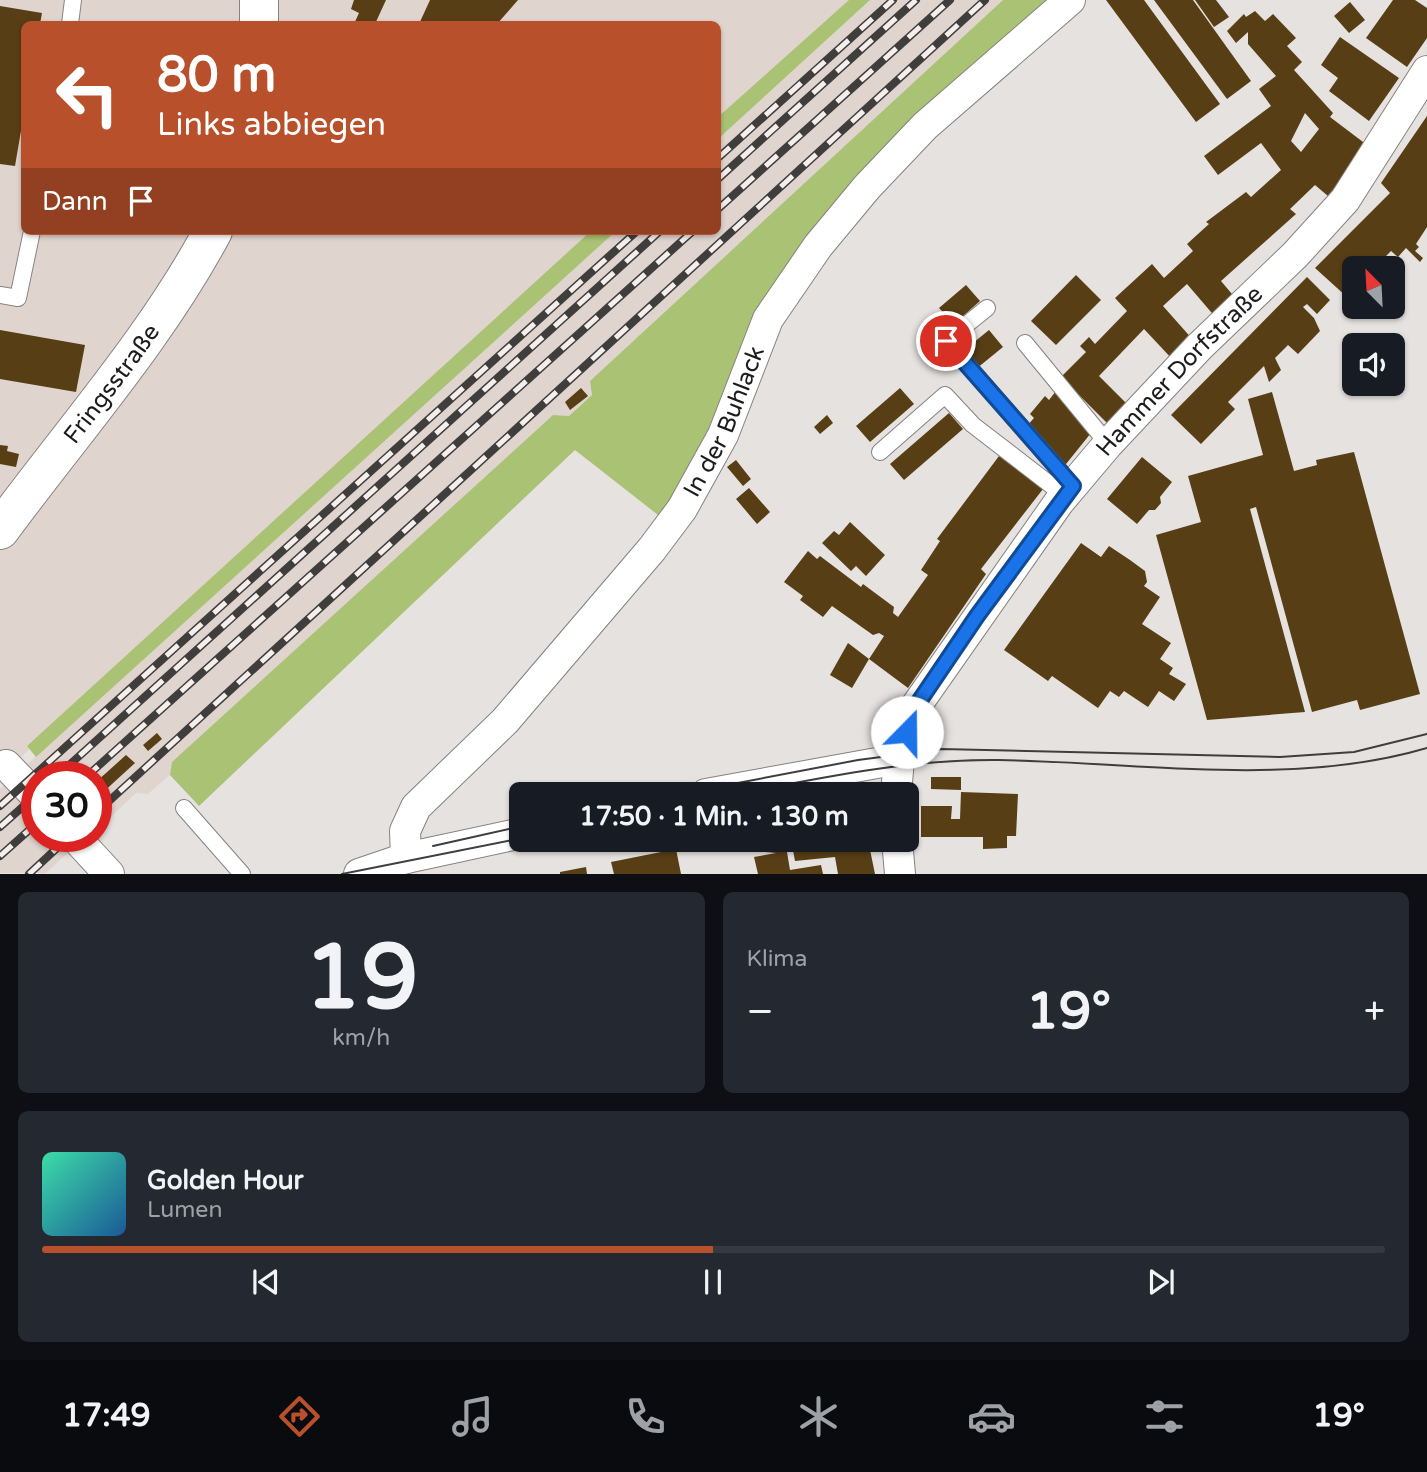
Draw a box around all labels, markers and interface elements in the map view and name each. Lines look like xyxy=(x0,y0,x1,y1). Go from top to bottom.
text: 80 m xyxy=(157,46,276,105)
icon: left xyxy=(42,49,133,140)
text: Links abbiegen xyxy=(157,106,386,144)
icon: arrive xyxy=(122,182,160,220)
text: Dann xyxy=(42,186,108,217)
north arrow xyxy=(1342,256,1405,318)
map controls xyxy=(1342,256,1405,396)
street label: Hammer Dorfstraße xyxy=(1090,280,1269,462)
pin xyxy=(916,311,976,371)
street label: Fringsstraße xyxy=(58,319,166,449)
icon: arrive xyxy=(927,322,965,360)
button: sound xyxy=(1342,333,1405,396)
street label: In der Buhlack xyxy=(678,342,771,502)
position arrow xyxy=(870,695,944,769)
speed limit sign: 30 xyxy=(21,761,112,852)
text: 17:50 · 1 Min. · 130 m xyxy=(579,801,849,832)
text: 19 xyxy=(304,923,418,1033)
text: Klima xyxy=(747,945,807,973)
text: 19° xyxy=(1026,980,1111,1043)
text: − xyxy=(747,989,774,1035)
text: + xyxy=(1364,989,1385,1035)
text: km/h xyxy=(332,1024,390,1052)
text: Golden Hour xyxy=(147,1165,304,1196)
text: Lumen xyxy=(147,1196,222,1224)
icon: previous xyxy=(247,1263,285,1301)
icon: pause xyxy=(694,1263,732,1301)
icon: next xyxy=(1142,1263,1180,1301)
icon: directions xyxy=(275,1392,324,1441)
icon: music xyxy=(448,1392,497,1441)
icon: phone xyxy=(621,1392,670,1441)
icon: climate xyxy=(794,1392,843,1441)
icon: car xyxy=(967,1392,1016,1441)
icon: filters xyxy=(1140,1392,1189,1441)
text: 17:49 xyxy=(62,1397,151,1435)
text: 19° xyxy=(1313,1397,1365,1435)

